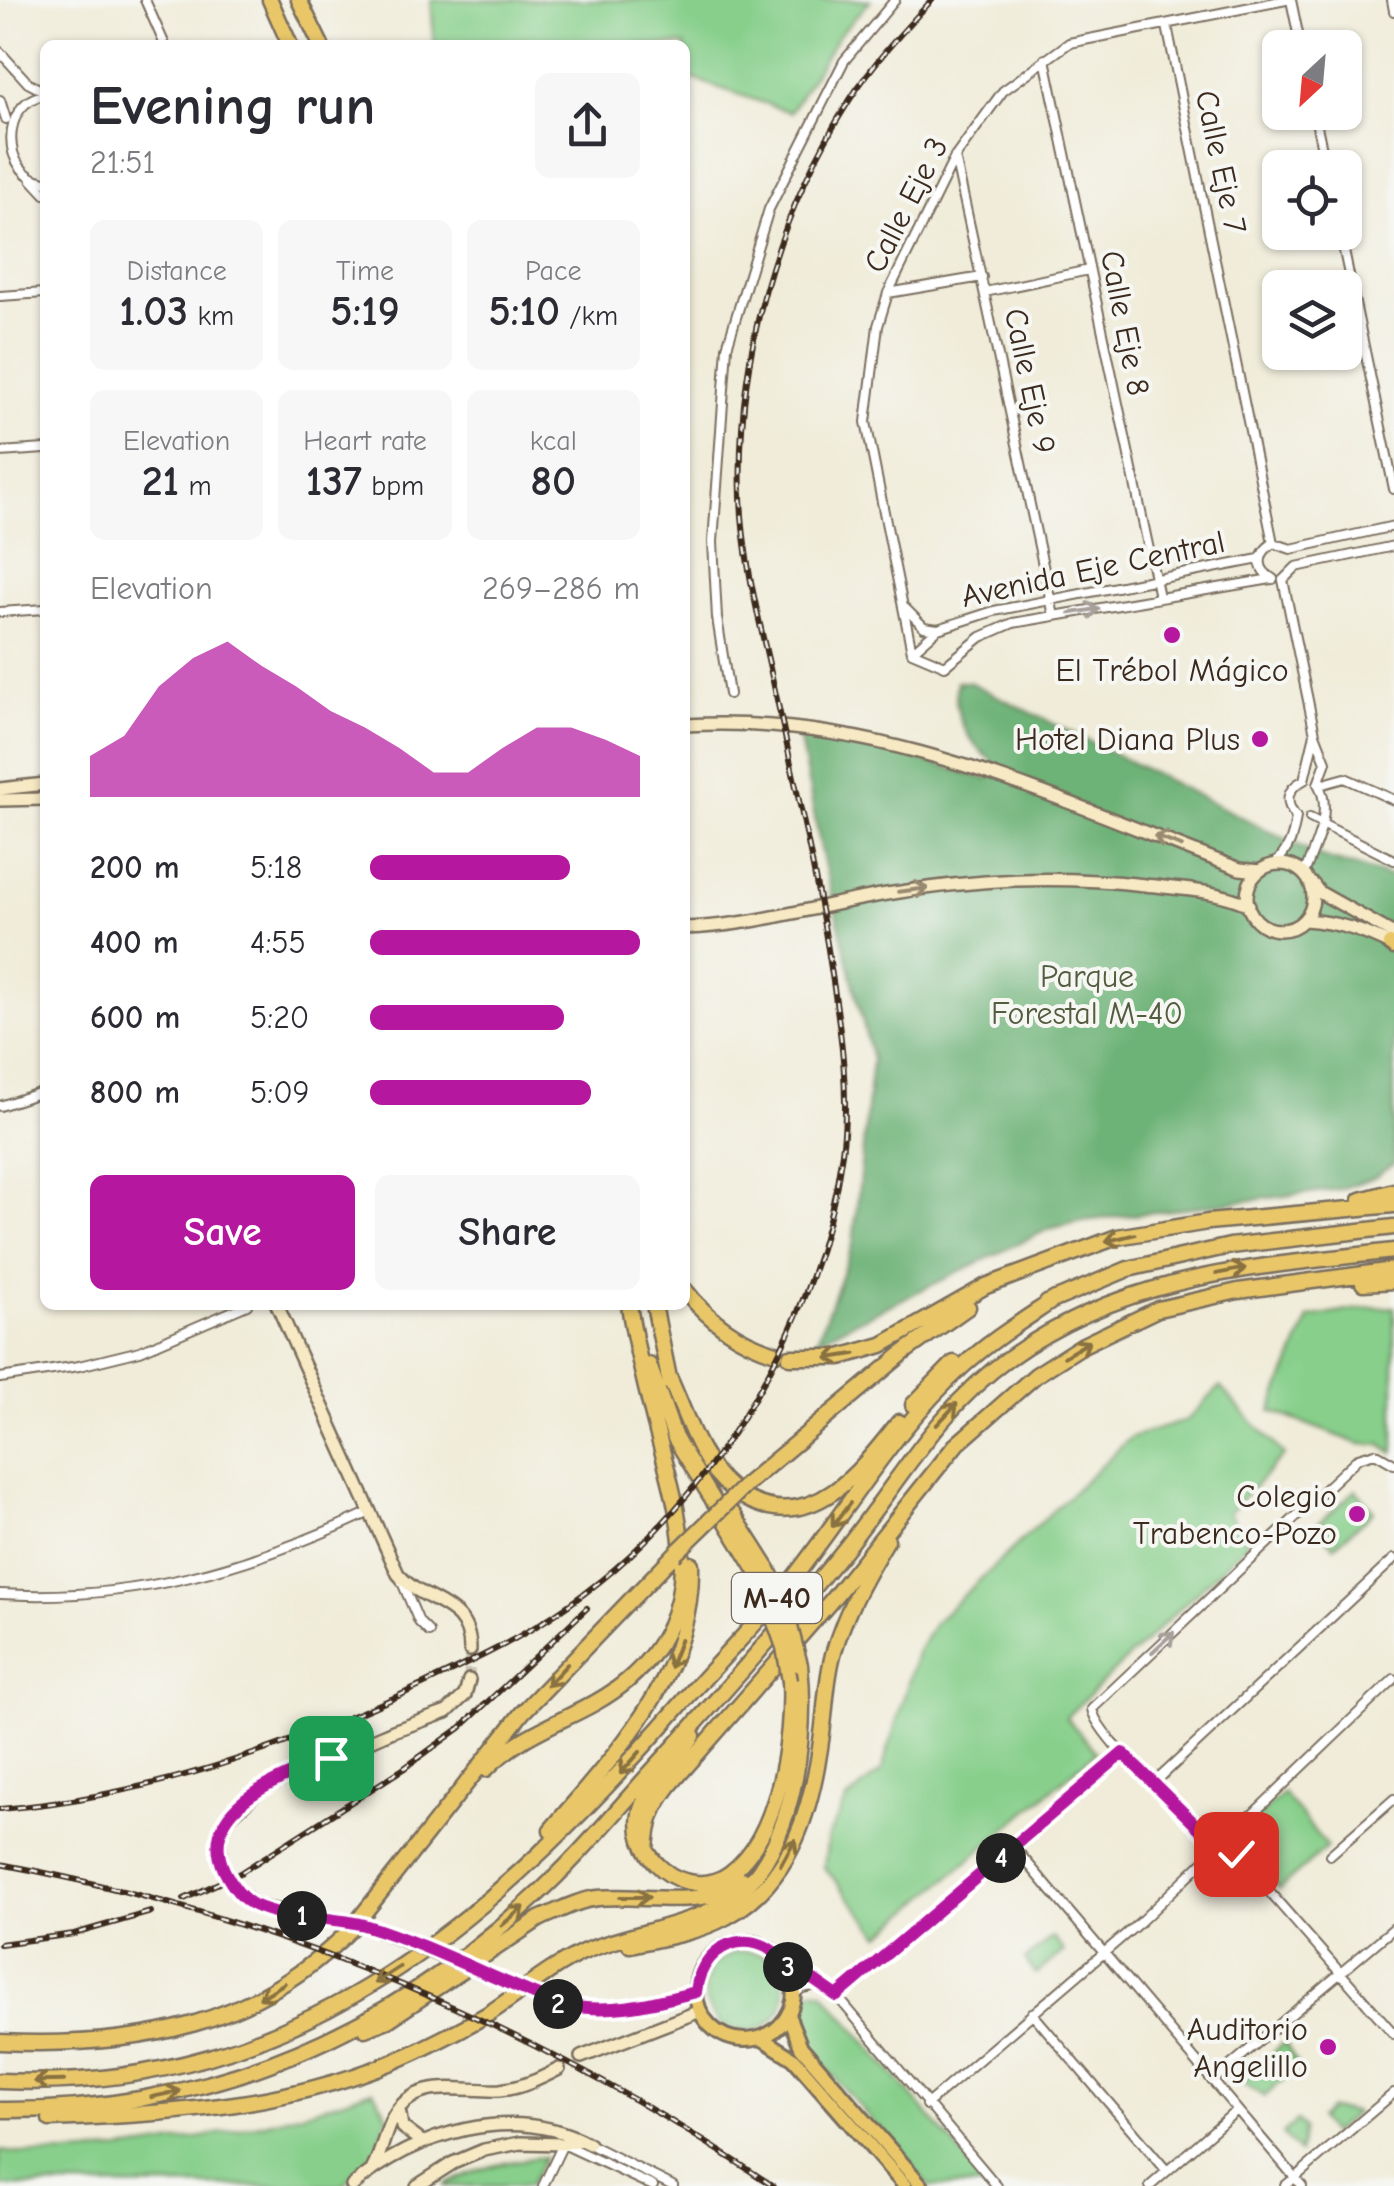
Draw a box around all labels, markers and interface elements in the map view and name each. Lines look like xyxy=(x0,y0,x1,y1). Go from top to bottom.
north arrow xyxy=(1262,30,1362,130)
map controls xyxy=(1262,30,1362,370)
button: share xyxy=(535,73,640,178)
text: Evening run xyxy=(90,74,375,138)
street label: Calle Eje 7 xyxy=(1188,87,1254,237)
street label: Calle Eje 3 xyxy=(856,131,956,279)
text: 21:51 xyxy=(90,144,155,181)
button: locate xyxy=(1262,150,1362,250)
street label: Calle Eje 8 xyxy=(1093,247,1157,399)
text: Distance xyxy=(127,255,227,287)
text: Time xyxy=(336,255,394,287)
text: Pace xyxy=(525,255,582,287)
button: layers xyxy=(1262,270,1362,370)
text: 1.03 xyxy=(119,287,188,336)
text: 5:19 xyxy=(330,287,400,336)
text: 5:10 xyxy=(488,287,560,336)
text: km xyxy=(188,300,234,332)
text: /km xyxy=(560,300,618,332)
street label: Calle Eje 9 xyxy=(997,305,1063,457)
text: Elevation xyxy=(123,425,230,457)
text: Heart rate xyxy=(303,425,427,457)
text: kcal xyxy=(530,425,577,457)
text: 21 xyxy=(142,457,179,506)
text: 137 xyxy=(306,457,362,506)
text: 80 xyxy=(531,457,576,506)
text: m xyxy=(179,470,212,502)
text: bpm xyxy=(362,470,424,502)
street label: Avenida Eje Central xyxy=(958,523,1228,615)
text: Elevation xyxy=(90,570,213,607)
text: 269–286 m xyxy=(482,570,640,607)
one-way arrow xyxy=(1069,601,1101,620)
marker: El Trébol Mágico xyxy=(1161,624,1183,646)
place label: El Trébol Mágico xyxy=(1055,652,1289,689)
place label: Hotel Diana Plus xyxy=(1015,721,1240,758)
marker: Hotel Diana Plus xyxy=(1249,728,1271,750)
one-way arrow xyxy=(1153,831,1184,849)
text: 200 m xyxy=(90,849,179,886)
text: 5:18 xyxy=(250,849,302,886)
one-way arrow xyxy=(896,881,929,899)
text: 400 m xyxy=(90,924,178,961)
text: 4:55 xyxy=(250,924,306,961)
park label: Parque Forestal M-40 xyxy=(991,958,1183,1032)
text: 600 m xyxy=(90,999,180,1036)
text: 5:20 xyxy=(250,999,309,1036)
text: 800 m xyxy=(90,1074,180,1111)
text: 5:09 xyxy=(250,1074,310,1111)
button: Save xyxy=(90,1175,355,1290)
button: Share xyxy=(375,1175,640,1290)
one-way arrow xyxy=(1105,1230,1137,1248)
one-way arrow xyxy=(1214,1261,1246,1280)
one-way arrow xyxy=(1062,1339,1091,1359)
one-way arrow xyxy=(825,1347,858,1366)
one-way arrow xyxy=(935,1402,958,1427)
place label: Colegio Trabenco-Pozo xyxy=(1133,1478,1337,1552)
one-way arrow xyxy=(830,1501,851,1528)
marker: Colegio Trabenco-Pozo xyxy=(1346,1503,1368,1525)
road number: M-40 xyxy=(732,1573,822,1623)
one-way arrow xyxy=(1150,1630,1174,1654)
one-way arrow xyxy=(664,1638,682,1669)
one-way arrow xyxy=(546,1662,570,1688)
pin xyxy=(289,1716,374,1801)
icon: arrive xyxy=(304,1731,359,1786)
one-way arrow xyxy=(619,1749,641,1775)
pin xyxy=(1194,1812,1279,1897)
icon: check xyxy=(1209,1827,1264,1882)
pin: 4 xyxy=(976,1833,1026,1883)
one-way arrow xyxy=(779,1838,799,1868)
text: 4 xyxy=(994,1842,1008,1874)
one-way arrow xyxy=(618,1888,651,1906)
pin: 1 xyxy=(277,1891,327,1941)
text: 1 xyxy=(296,1900,308,1932)
one-way arrow xyxy=(500,1905,526,1927)
pin: 3 xyxy=(763,1942,813,1992)
text: 3 xyxy=(781,1951,795,1983)
one-way arrow xyxy=(374,1965,402,1986)
pin: 2 xyxy=(533,1979,583,2029)
one-way arrow xyxy=(258,1980,287,2001)
text: 2 xyxy=(551,1988,565,2020)
place label: Auditorio Angelillo xyxy=(1187,2011,1308,2085)
marker: Auditorio Angelillo xyxy=(1317,2036,1339,2058)
one-way arrow xyxy=(33,2071,65,2090)
one-way arrow xyxy=(149,2084,181,2102)

